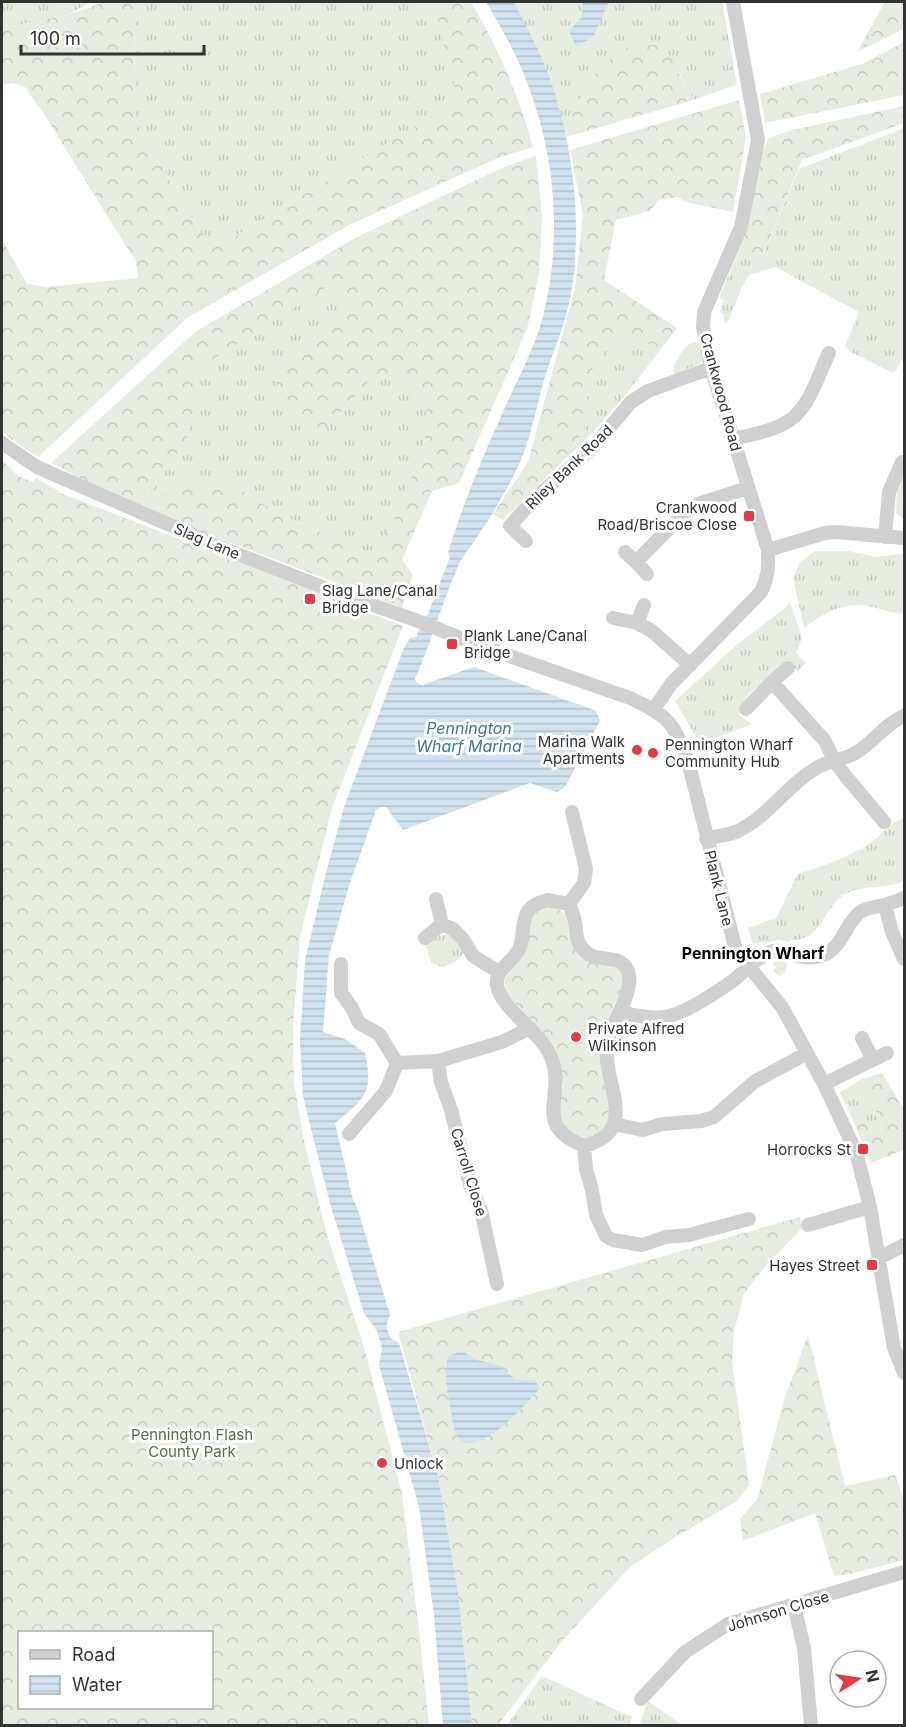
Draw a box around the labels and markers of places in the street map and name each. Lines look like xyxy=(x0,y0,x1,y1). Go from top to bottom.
place label: Crankwood Road/Briscoe Close xyxy=(597,498,737,534)
marker: Crankwood Road/Briscoe Close xyxy=(742,509,756,523)
place label: Slag Lane/Canal Bridge xyxy=(322,581,437,617)
marker: Slag Lane/Canal Bridge xyxy=(303,592,317,606)
place label: Plank Lane/Canal Bridge xyxy=(464,626,587,662)
marker: Plank Lane/Canal Bridge xyxy=(445,637,459,651)
place label: Marina Walk Apartments xyxy=(538,732,626,768)
place label: Pennington Wharf Community Hub xyxy=(665,735,793,771)
marker: Marina Walk Apartments xyxy=(630,743,644,757)
marker: Pennington Wharf Community Hub xyxy=(646,746,660,760)
place label: Private Alfred Wilkinson xyxy=(588,1019,684,1055)
marker: Private Alfred Wilkinson xyxy=(569,1030,583,1044)
place label: Horrocks St xyxy=(767,1140,851,1159)
marker: Horrocks St xyxy=(856,1142,870,1156)
place label: Hayes Street xyxy=(769,1256,860,1275)
marker: Hayes Street xyxy=(865,1258,879,1272)
place label: Unlock xyxy=(394,1454,444,1473)
marker: Unlock xyxy=(375,1456,389,1470)

